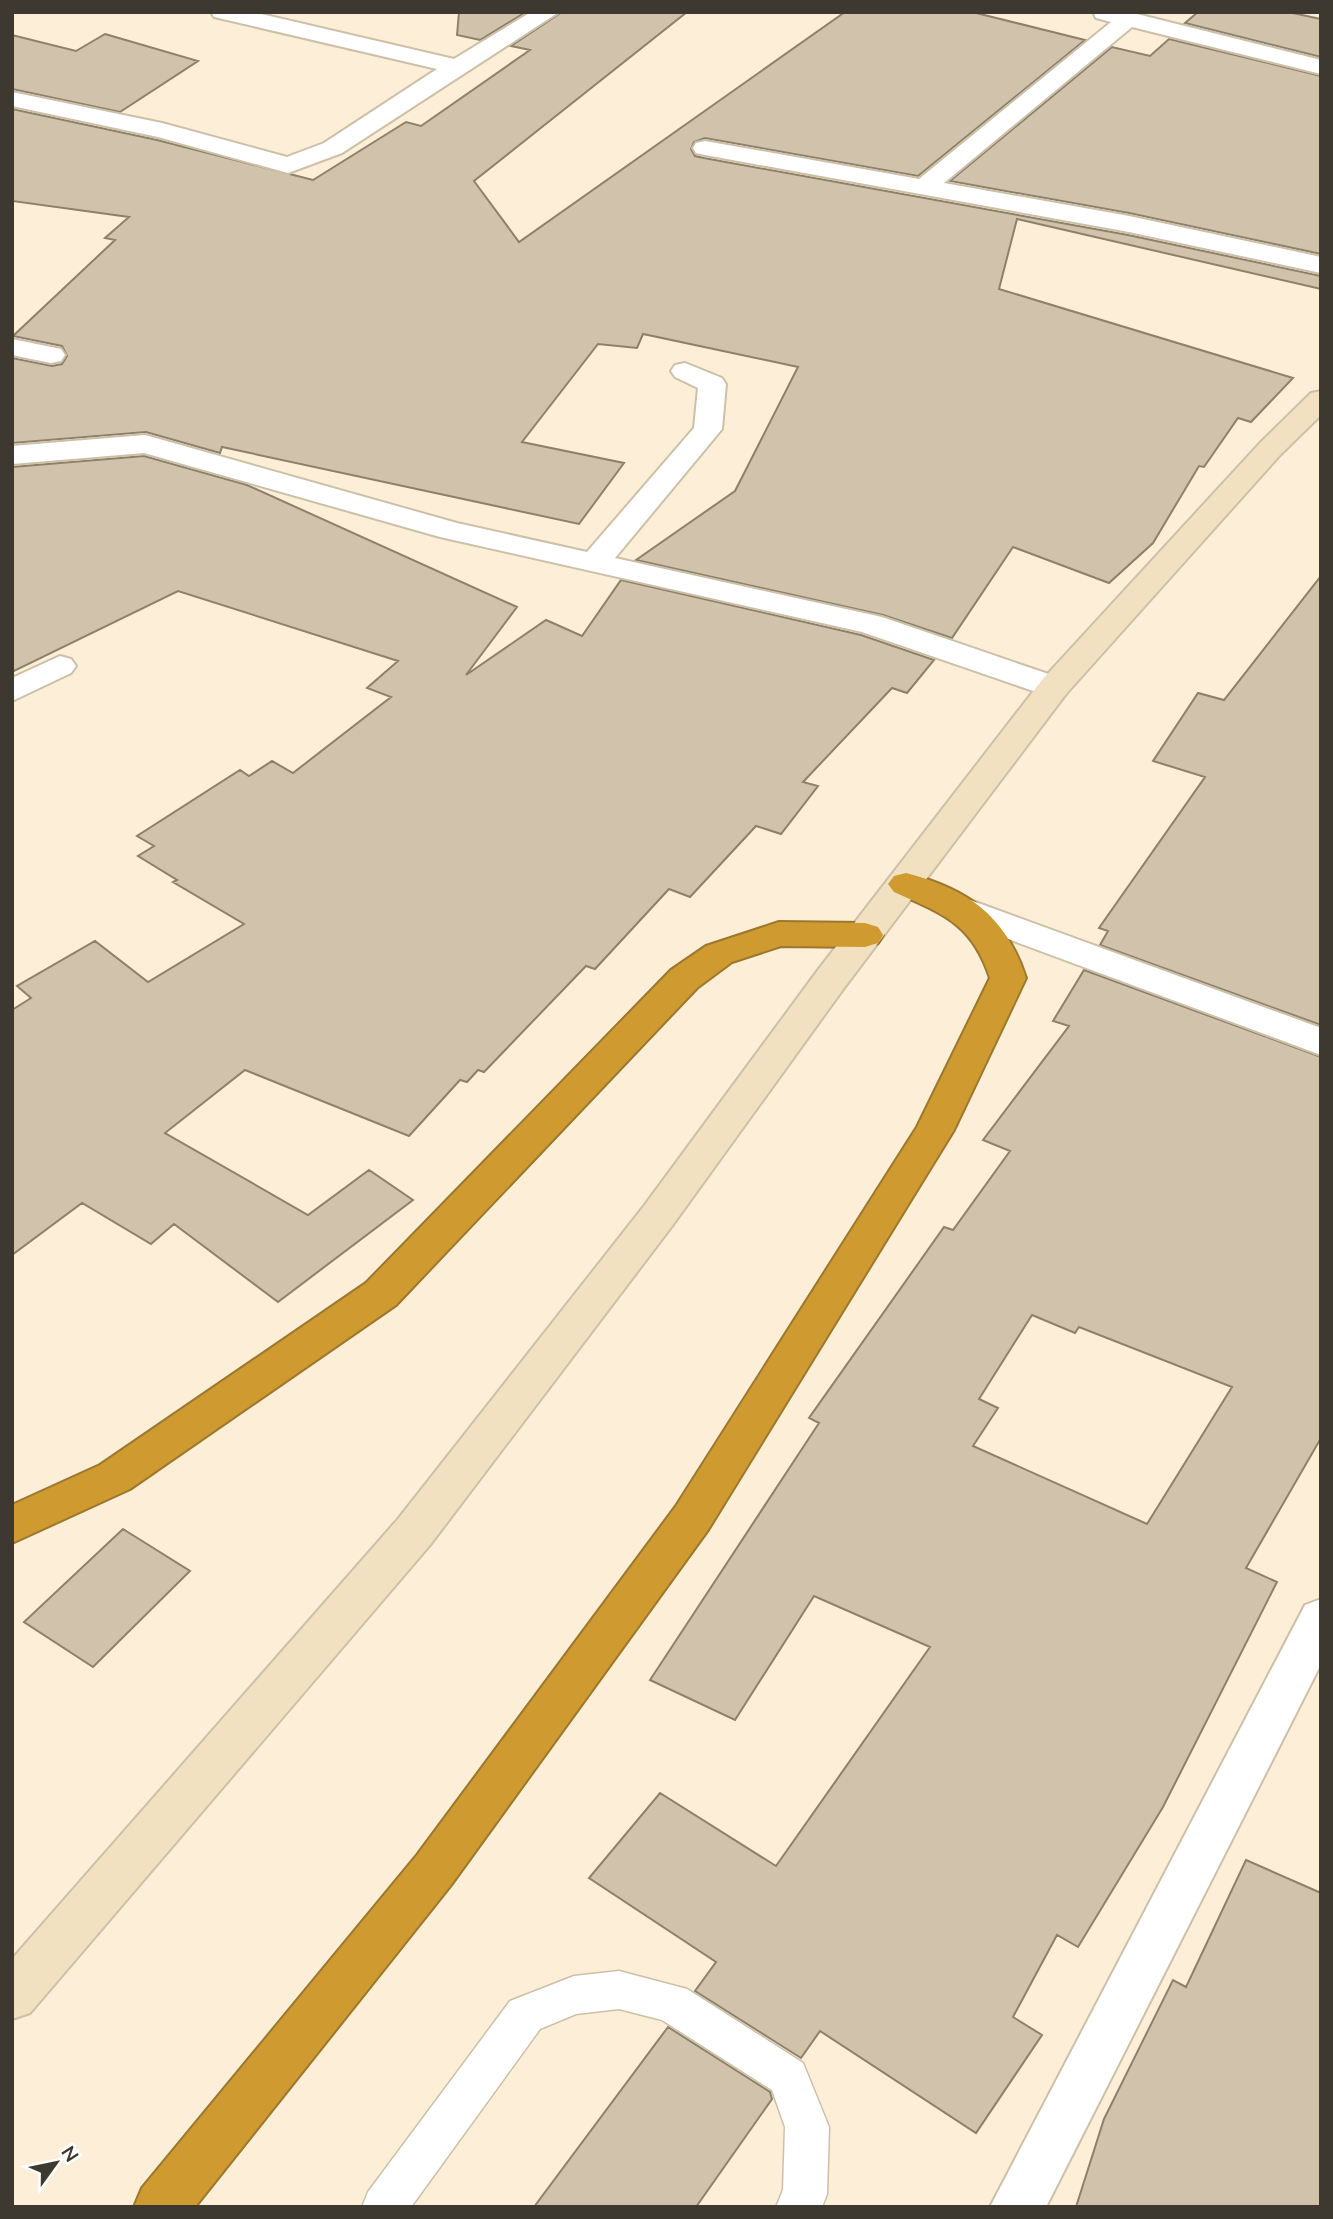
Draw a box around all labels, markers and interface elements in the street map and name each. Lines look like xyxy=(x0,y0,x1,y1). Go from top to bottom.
north arrow xyxy=(21,2128,91,2198)
text: N xyxy=(56,2141,84,2166)

